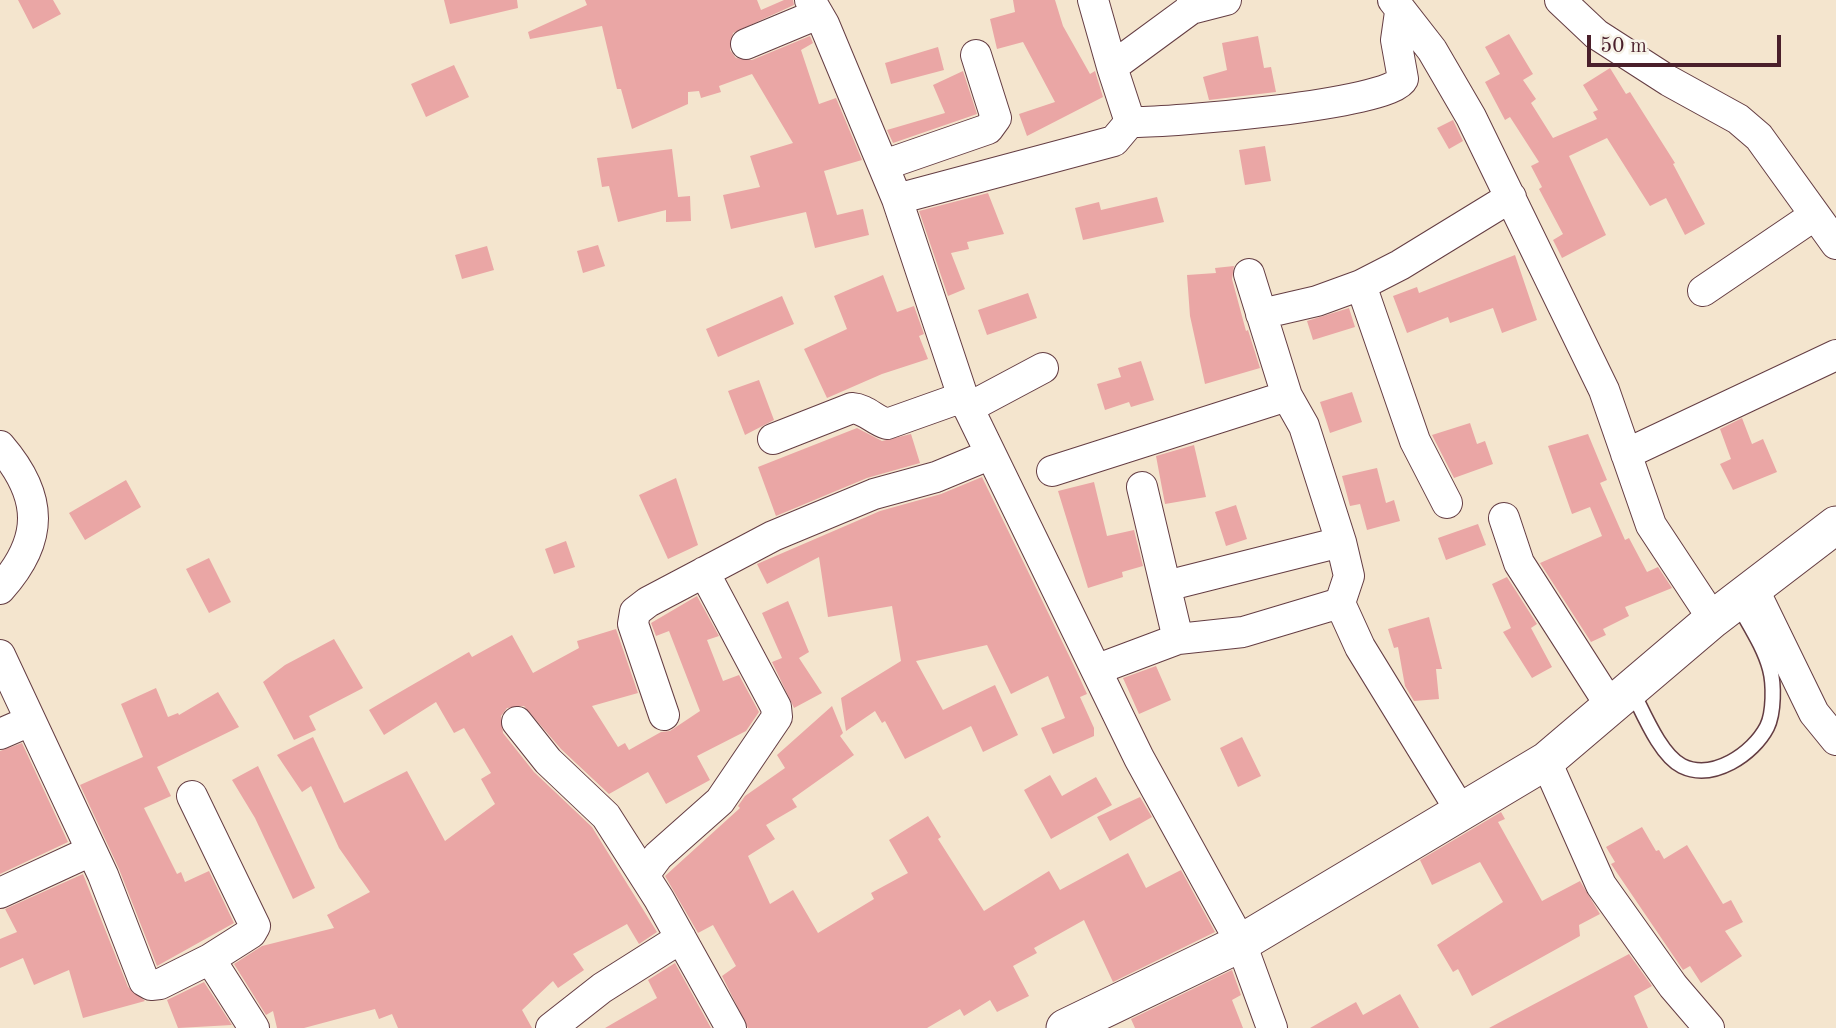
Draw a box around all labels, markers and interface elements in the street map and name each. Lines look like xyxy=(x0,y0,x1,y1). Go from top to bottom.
scale bar xyxy=(1591,21,1785,65)
text: 50 m xyxy=(1600,36,1647,57)

